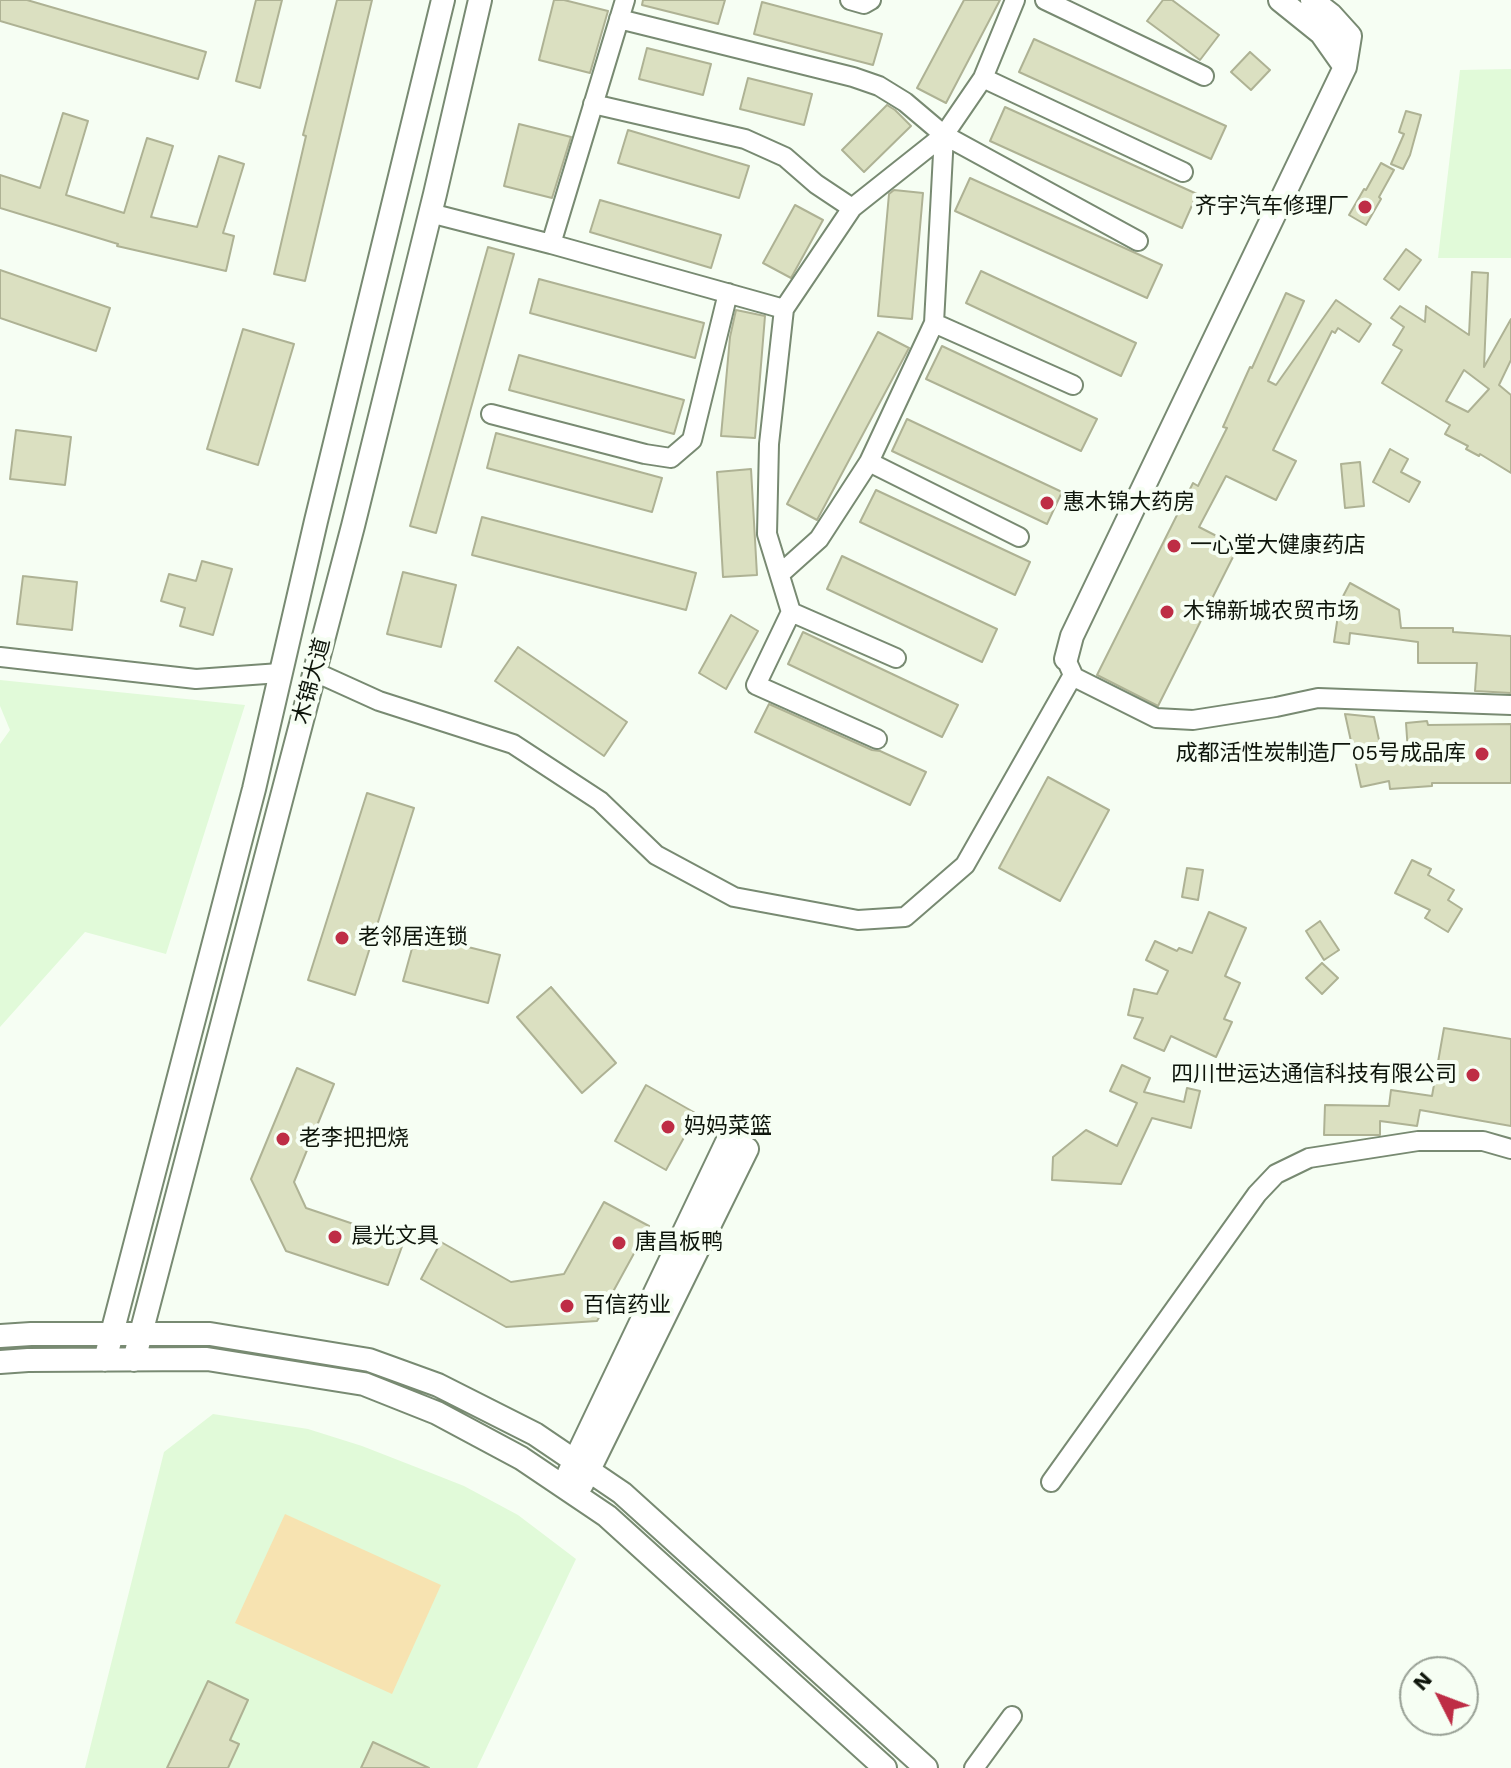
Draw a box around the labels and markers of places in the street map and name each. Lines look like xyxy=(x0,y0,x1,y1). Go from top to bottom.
place label: 齐宇汽车修理厂 xyxy=(1195,194,1349,220)
marker: 齐宇汽车修理厂 xyxy=(1356,198,1374,216)
place label: 惠木锦大药房 xyxy=(1063,490,1195,516)
marker: 惠木锦大药房 xyxy=(1038,494,1056,512)
place label: 一心堂大健康药店 xyxy=(1190,533,1366,559)
marker: 一心堂大健康药店 xyxy=(1165,537,1183,555)
place label: 木锦新城农贸市场 xyxy=(1183,599,1359,625)
marker: 木锦新城农贸市场 xyxy=(1158,603,1176,621)
place label: 成都活性炭制造厂05号成品库 xyxy=(1176,741,1466,767)
marker: 成都活性炭制造厂05号成品库 xyxy=(1473,745,1491,763)
place label: 老邻居连锁 xyxy=(358,925,468,951)
marker: 老邻居连锁 xyxy=(333,929,351,947)
place label: 四川世运达通信科技有限公司 xyxy=(1171,1062,1457,1088)
marker: 四川世运达通信科技有限公司 xyxy=(1464,1066,1482,1084)
place label: 妈妈菜篮 xyxy=(684,1114,772,1140)
marker: 妈妈菜篮 xyxy=(659,1118,677,1136)
place label: 老李把把烧 xyxy=(299,1126,409,1152)
marker: 老李把把烧 xyxy=(274,1130,292,1148)
place label: 晨光文具 xyxy=(351,1224,439,1250)
marker: 晨光文具 xyxy=(326,1228,344,1246)
place label: 唐昌板鸭 xyxy=(635,1230,723,1256)
marker: 唐昌板鸭 xyxy=(610,1234,628,1252)
place label: 百信药业 xyxy=(583,1293,671,1319)
marker: 百信药业 xyxy=(558,1297,576,1315)

